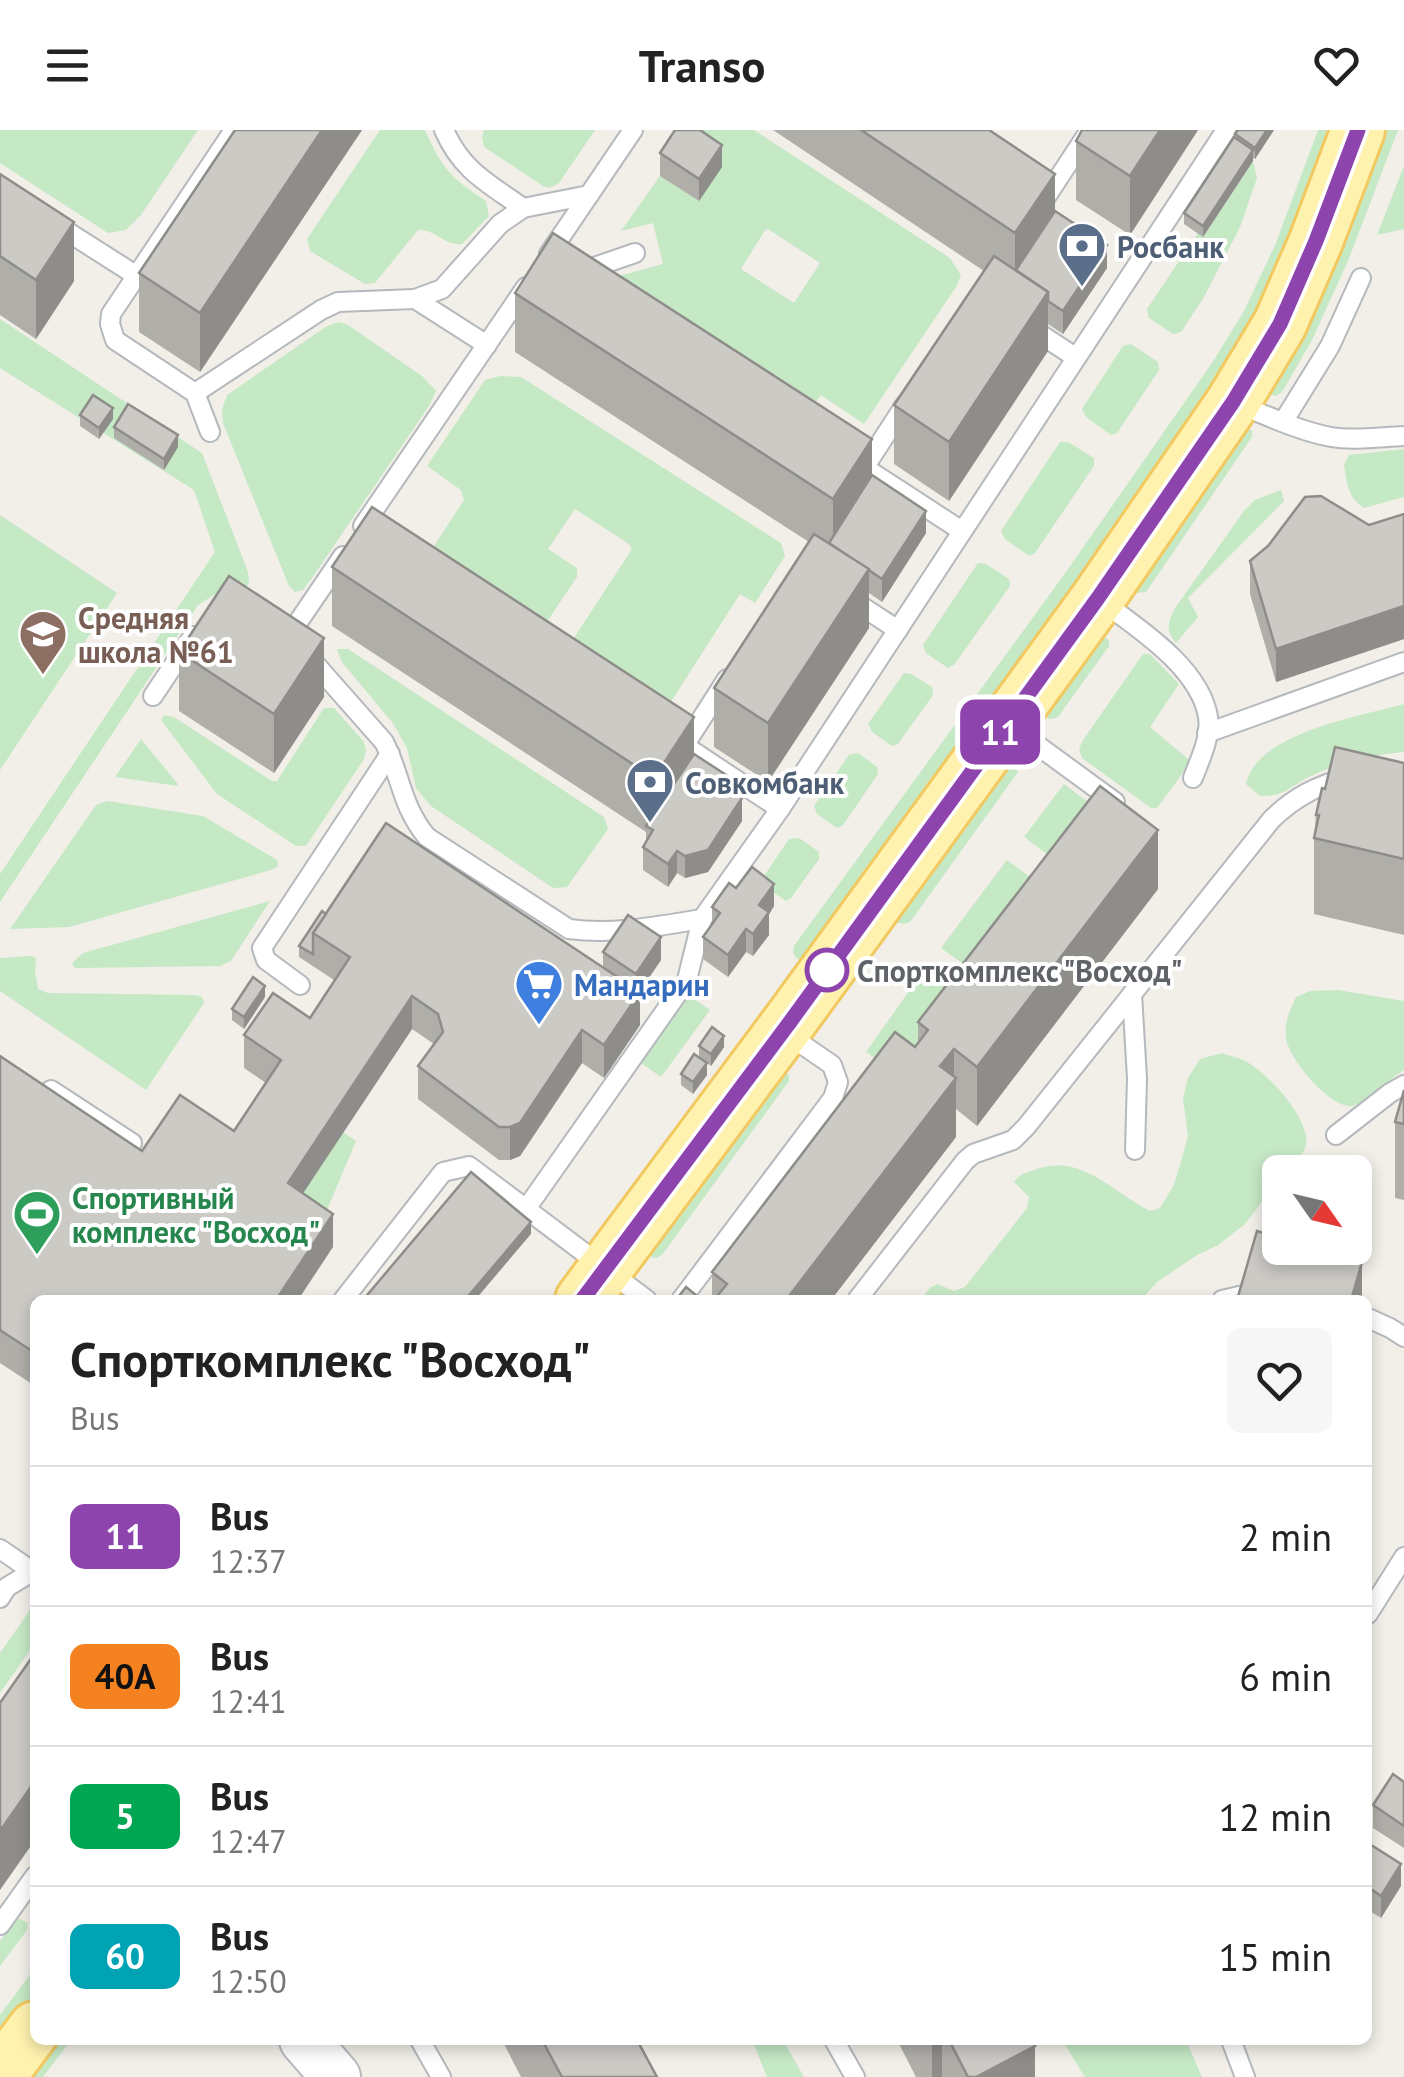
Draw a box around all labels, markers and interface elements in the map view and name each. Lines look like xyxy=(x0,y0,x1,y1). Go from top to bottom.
text: Transo xyxy=(639,36,765,94)
icon: menu xyxy=(40,38,95,93)
icon: heart xyxy=(1309,38,1364,93)
bank icon: Росбанк xyxy=(1056,220,1108,288)
place label: Росбанк xyxy=(1117,227,1224,266)
place label: Средняя школа №61 xyxy=(78,598,234,671)
school or university icon: Средняя школа №61 xyxy=(17,608,69,676)
line badge: 11 xyxy=(955,700,1045,764)
text: 11 xyxy=(980,709,1020,755)
bank icon: Совкомбанк xyxy=(624,756,676,824)
place label: Совкомбанк xyxy=(685,763,844,802)
marker: Спорткомплекс "Восход" xyxy=(806,949,848,991)
place label: Спорткомплекс "Восход" xyxy=(857,951,1183,990)
supermarket icon: Мандарин xyxy=(513,958,565,1026)
place label: Мандарин xyxy=(574,965,710,1004)
north arrow xyxy=(1262,1155,1372,1265)
map controls xyxy=(1262,1155,1372,1265)
place label: Спортивный комплекс "Восход" xyxy=(72,1178,320,1251)
sports icon: Спортивный комплекс "Восход" xyxy=(11,1188,63,1256)
text: Спорткомплекс "Восход" xyxy=(70,1328,591,1390)
button: heart xyxy=(1227,1328,1332,1433)
text: Bus xyxy=(70,1397,119,1439)
text: Bus xyxy=(210,1491,269,1540)
text: 2 min xyxy=(1239,1512,1332,1561)
text: 11 xyxy=(105,1513,145,1559)
text: 12:37 xyxy=(210,1540,287,1582)
text: Bus xyxy=(210,1631,269,1680)
text: 6 min xyxy=(1239,1652,1332,1701)
text: 40А xyxy=(95,1653,155,1699)
text: 12:41 xyxy=(210,1680,287,1722)
text: Bus xyxy=(210,1771,269,1820)
text: 12 min xyxy=(1219,1792,1332,1841)
text: 5 xyxy=(115,1793,135,1839)
text: 12:47 xyxy=(210,1820,287,1862)
text: Bus xyxy=(210,1911,269,1960)
text: 15 min xyxy=(1219,1932,1332,1981)
text: 60 xyxy=(105,1933,145,1979)
text: 12:50 xyxy=(210,1960,287,2002)

